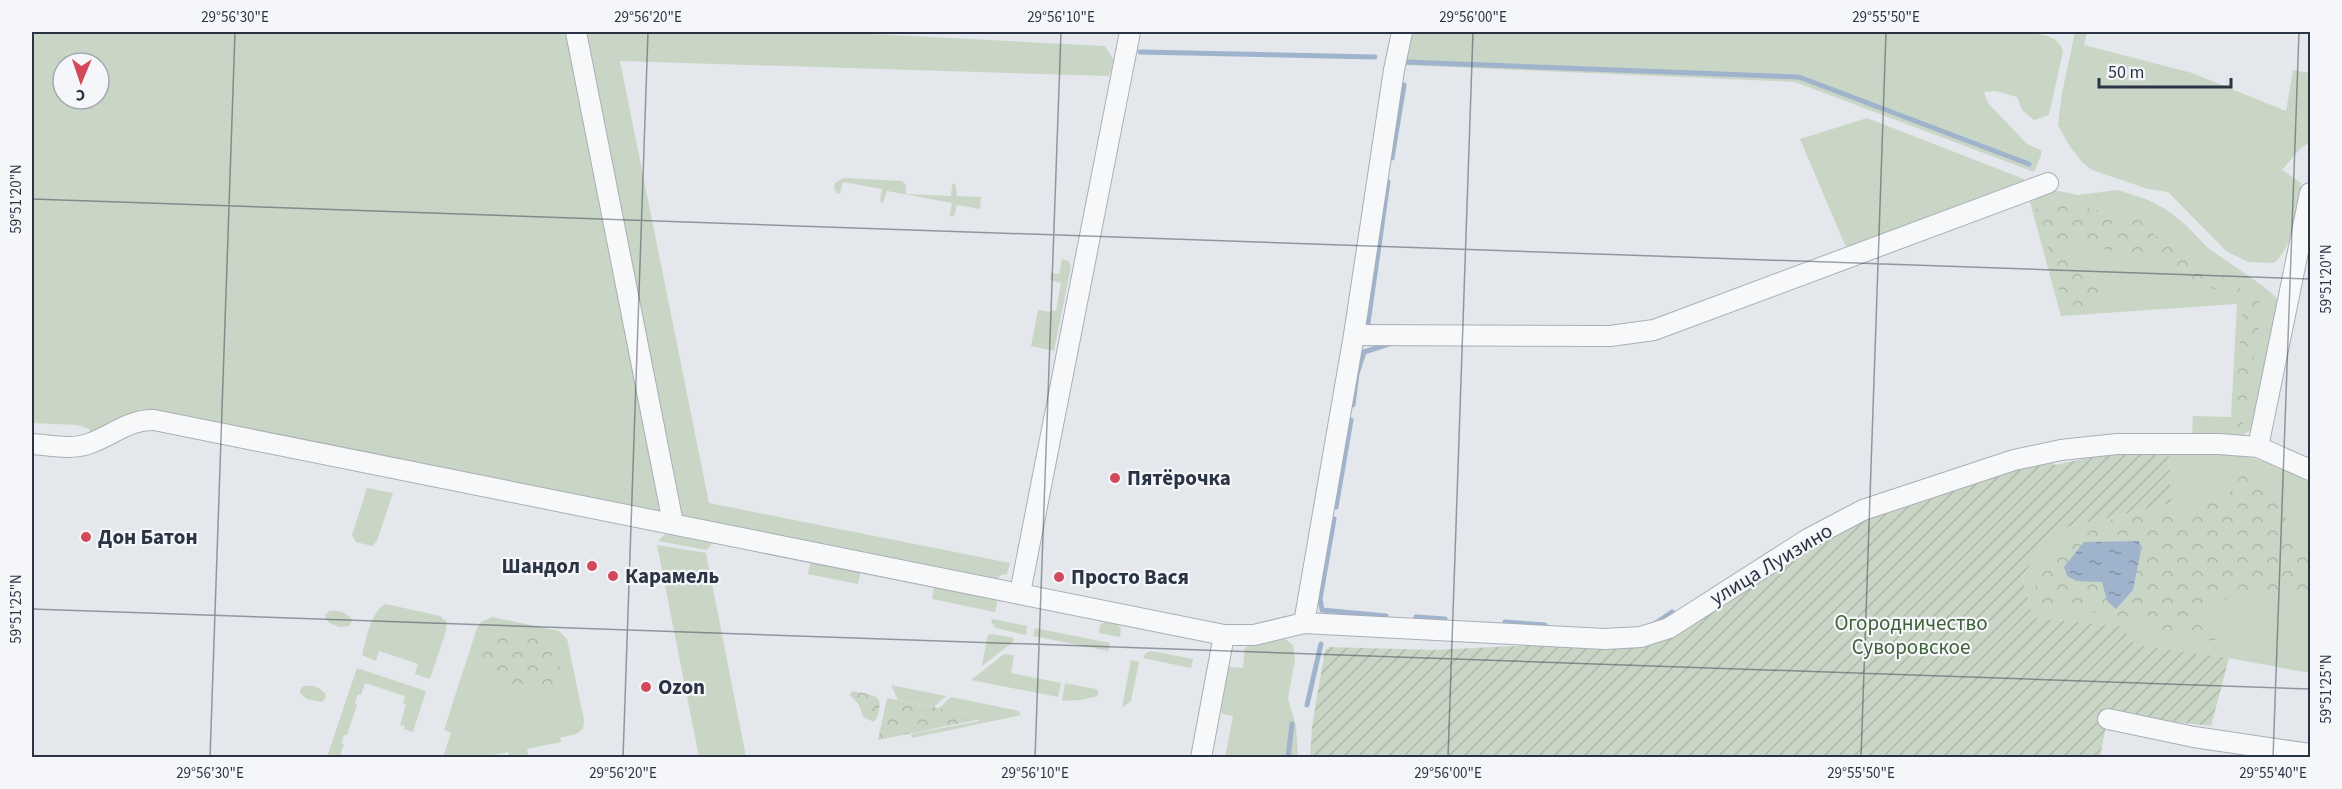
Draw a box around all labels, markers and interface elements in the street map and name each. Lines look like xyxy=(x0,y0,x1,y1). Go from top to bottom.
text: 29°56'30"E xyxy=(201,7,269,28)
text: 29°56'20"E xyxy=(614,7,682,28)
text: 29°56'10"E xyxy=(1027,7,1095,28)
text: 29°56'00"E xyxy=(1439,7,1507,28)
text: 29°55'50"E xyxy=(1852,7,1920,28)
north arrow xyxy=(51,51,111,111)
scale bar xyxy=(2099,51,2231,89)
text: 50 m xyxy=(2108,60,2144,85)
text: С xyxy=(75,84,86,106)
text: 59°51'20"N xyxy=(6,164,27,234)
text: 59°51'20"N xyxy=(2316,244,2337,314)
place label: Пятёрочка xyxy=(1127,463,1231,493)
marker: Пятёрочка xyxy=(1108,471,1122,485)
street label: улица Луизино xyxy=(1704,515,1838,613)
place label: Дон Батон xyxy=(98,522,198,552)
marker: Дон Батон xyxy=(79,530,93,544)
place label: Шандол xyxy=(502,551,580,581)
marker: Шандол xyxy=(585,559,599,573)
place label: Карамель xyxy=(625,561,720,591)
place label: Просто Вася xyxy=(1071,562,1189,592)
marker: Карамель xyxy=(606,569,620,583)
marker: Просто Вася xyxy=(1052,570,1066,584)
text: 59°51'25"N xyxy=(6,574,27,644)
park label: Огородничество Суворовское xyxy=(1834,608,1988,662)
text: 59°51'25"N xyxy=(2316,654,2337,724)
place label: Ozon xyxy=(658,672,705,702)
marker: Ozon xyxy=(639,680,653,694)
text: 29°56'30"E xyxy=(176,763,244,784)
text: 29°56'20"E xyxy=(589,763,657,784)
text: 29°56'10"E xyxy=(1001,763,1069,784)
text: 29°56'00"E xyxy=(1414,763,1482,784)
text: 29°55'50"E xyxy=(1827,763,1895,784)
text: 29°55'40"E xyxy=(2239,763,2307,784)

